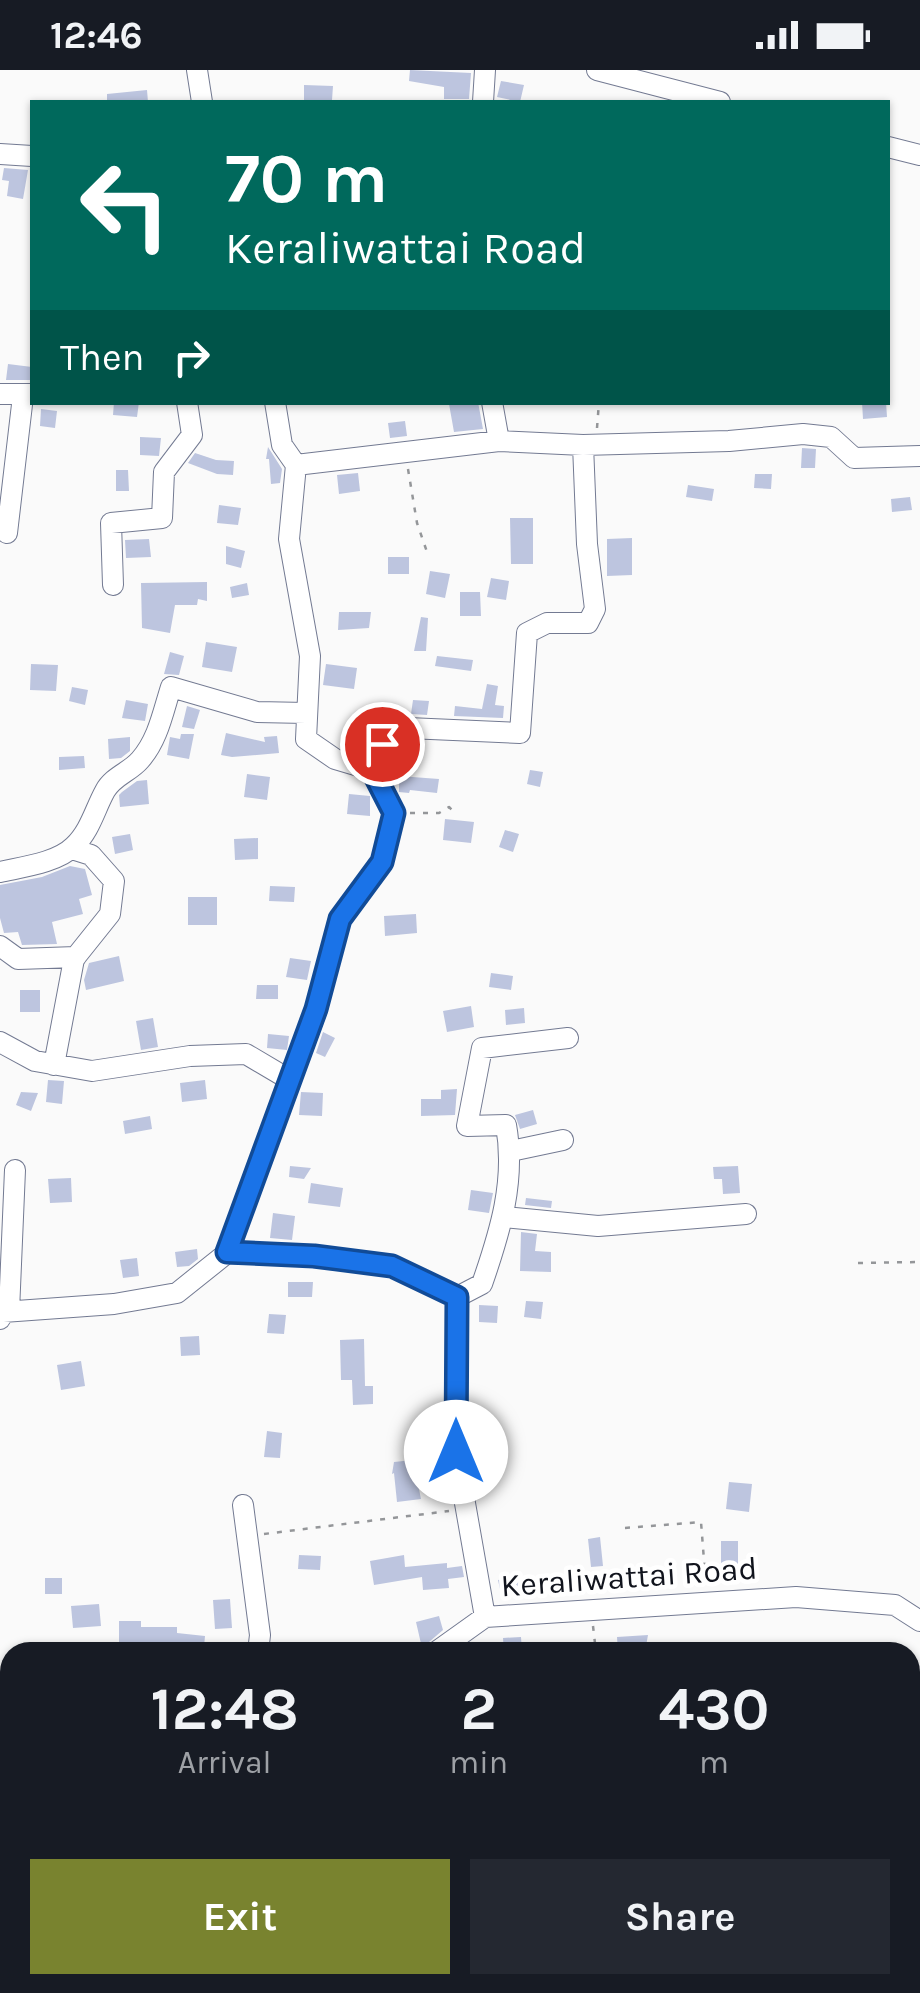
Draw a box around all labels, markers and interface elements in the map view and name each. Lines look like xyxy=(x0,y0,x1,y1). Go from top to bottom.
text: 12:46 xyxy=(50,13,142,58)
text: 70 m xyxy=(225,138,388,220)
icon: left xyxy=(60,140,190,270)
text: Keraliwattai Road xyxy=(225,222,586,274)
icon: right xyxy=(164,330,219,385)
text: Then xyxy=(60,335,144,380)
pin xyxy=(340,702,425,787)
icon: arrive xyxy=(355,717,410,772)
position arrow xyxy=(404,1400,508,1504)
street label: Keraliwattai Road xyxy=(500,1550,758,1604)
text: 12:48 xyxy=(150,1674,299,1744)
text: 2 xyxy=(461,1674,497,1744)
text: 430 xyxy=(659,1674,770,1744)
text: Arrival xyxy=(178,1744,271,1781)
text: min xyxy=(449,1744,508,1781)
text: m xyxy=(699,1744,729,1781)
button: Exit xyxy=(30,1859,450,1974)
button: Share xyxy=(470,1859,890,1974)

